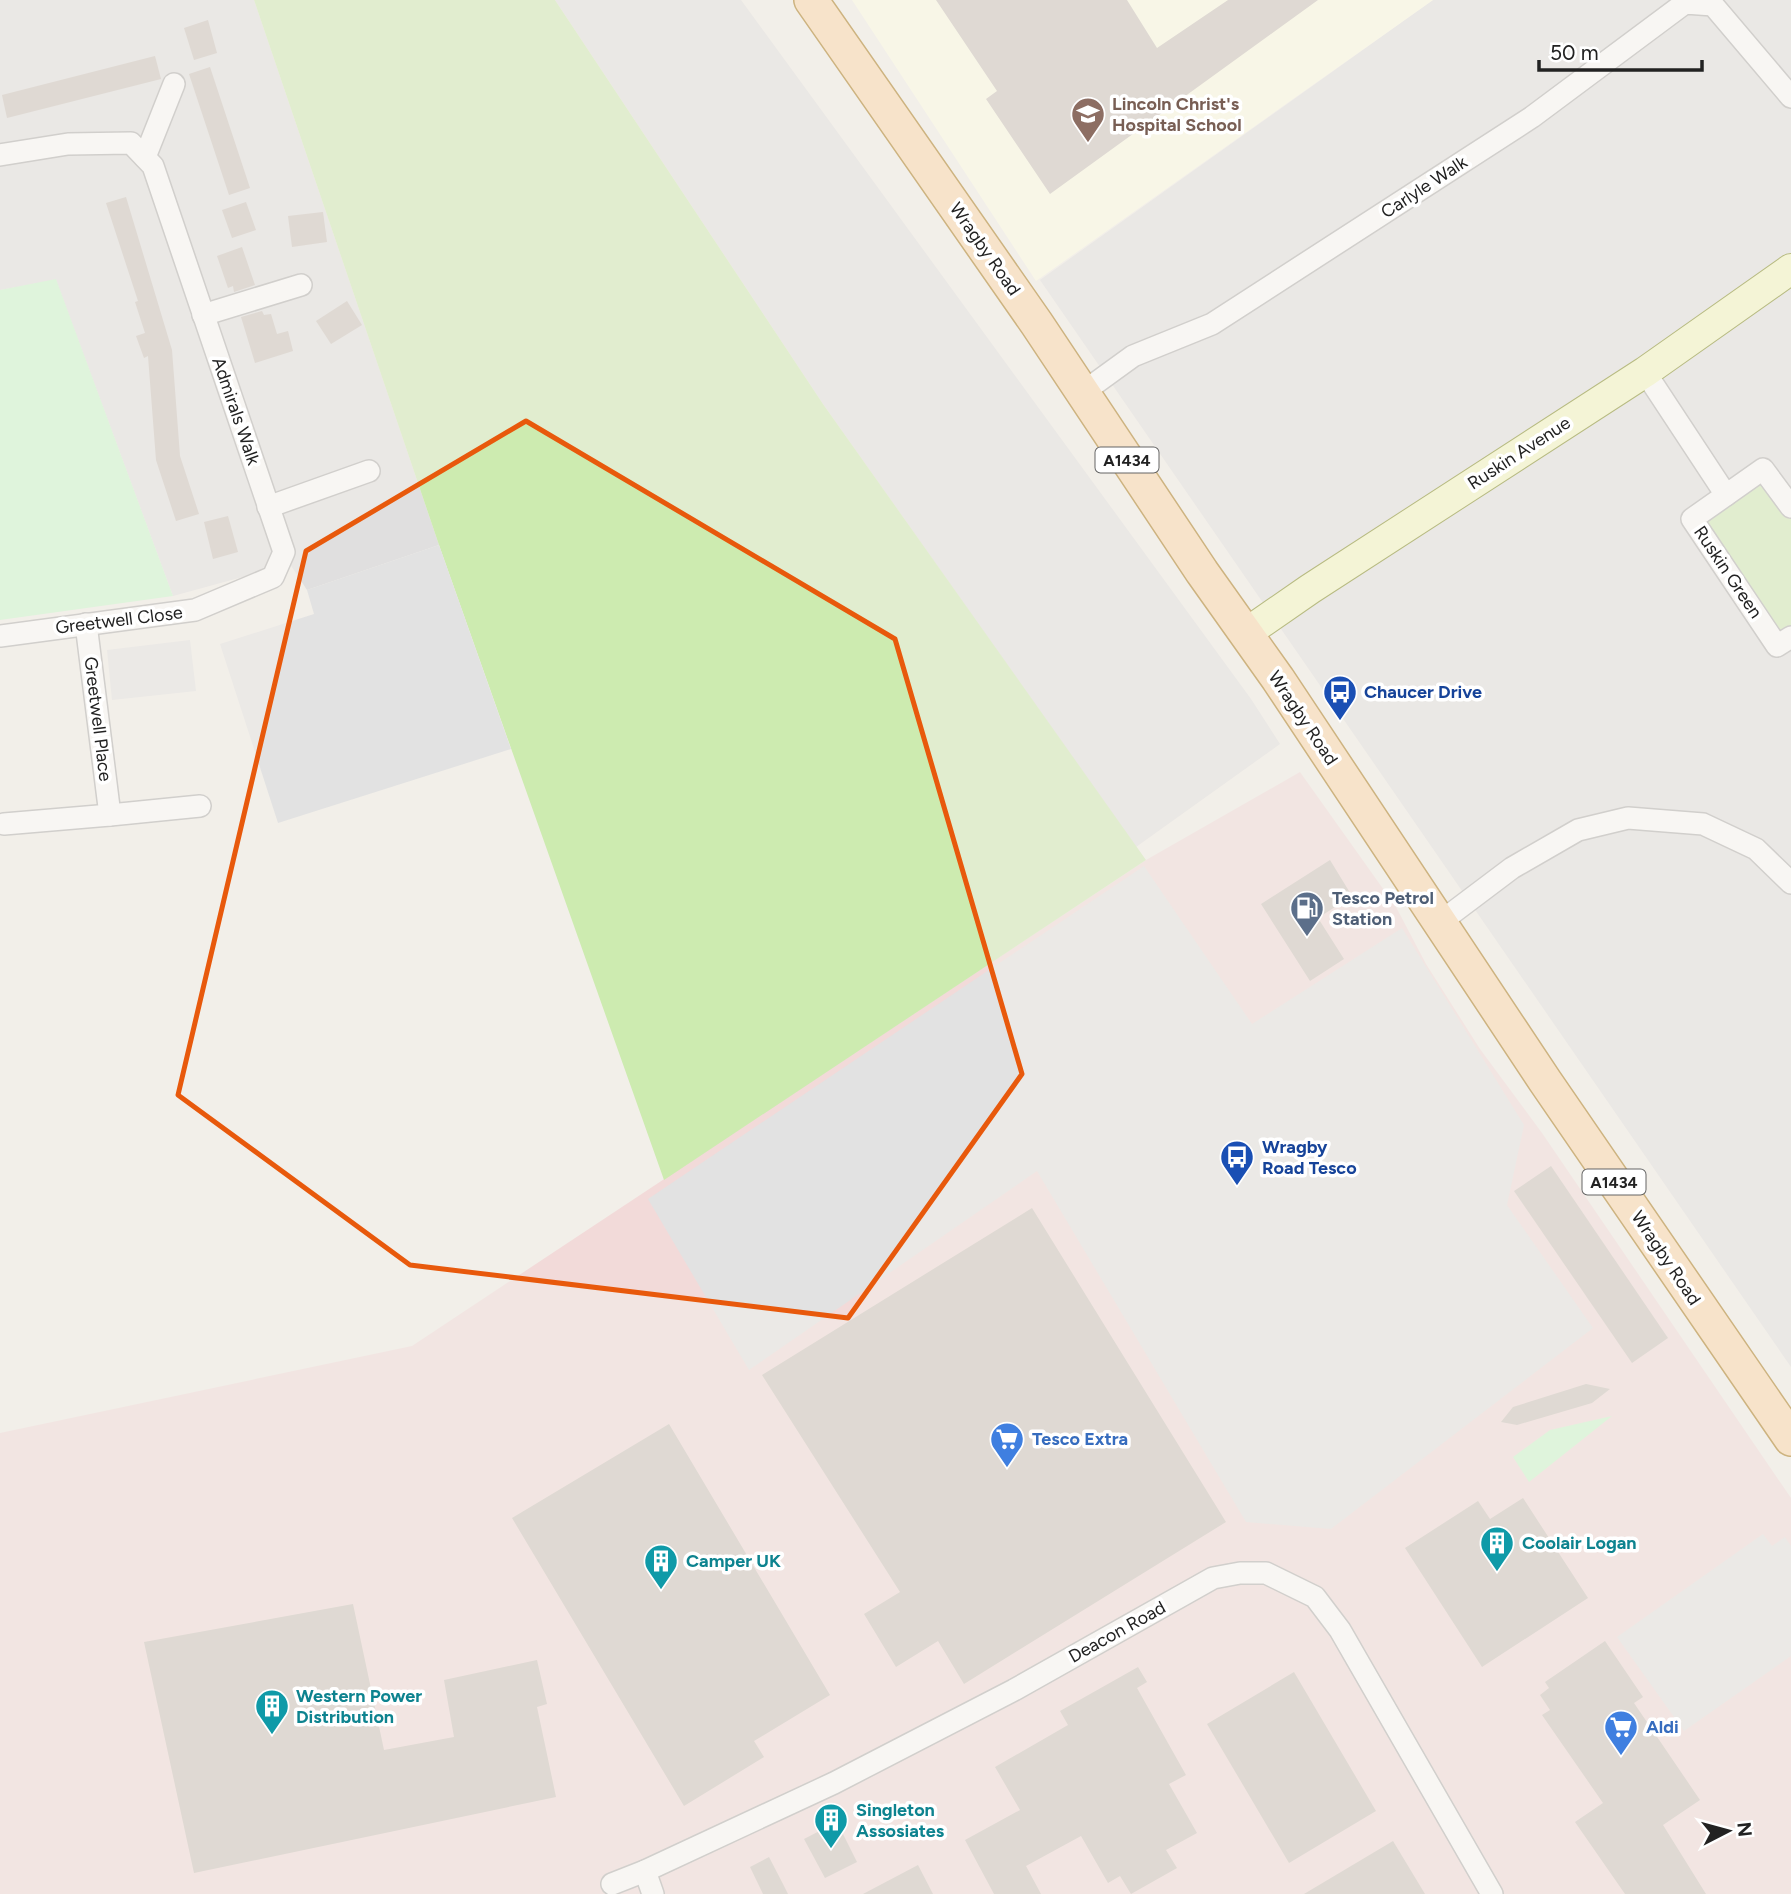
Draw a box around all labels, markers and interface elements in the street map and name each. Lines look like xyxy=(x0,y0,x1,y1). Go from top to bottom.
scale bar xyxy=(1539,28,1702,72)
text: 50 m xyxy=(1550,40,1599,65)
place label: Lincoln Christ's Hospital School xyxy=(1112,93,1242,136)
school or university icon: Lincoln Christ's Hospital School xyxy=(1069,95,1107,144)
street label: Carlyle Walk xyxy=(1377,151,1471,223)
street label: Wragby Road xyxy=(945,198,1025,300)
street label: Admirals Walk xyxy=(207,354,265,468)
street label: Ruskin Avenue xyxy=(1464,412,1575,494)
road number: A1434 xyxy=(1096,447,1158,472)
street label: Ruskin Green xyxy=(1689,522,1767,622)
street label: Greetwell Close xyxy=(54,601,184,639)
street label: Greetwell Place xyxy=(79,655,117,783)
street label: Wragby Road xyxy=(1263,667,1343,769)
bus stop icon: Chaucer Drive xyxy=(1321,673,1359,722)
place label: Chaucer Drive xyxy=(1364,681,1482,703)
place label: Tesco Petrol Station xyxy=(1332,887,1434,930)
fuel station icon: Tesco Petrol Station xyxy=(1288,889,1326,938)
place label: Wragby Road Tesco xyxy=(1262,1136,1357,1179)
bus stop icon: Wragby Road Tesco xyxy=(1218,1138,1256,1187)
road number: A1434 xyxy=(1582,1170,1646,1194)
street label: Wragby Road xyxy=(1626,1207,1706,1309)
supermarket icon: Tesco Extra xyxy=(988,1420,1026,1469)
place label: Tesco Extra xyxy=(1032,1428,1128,1450)
building icon: Coolair Logan xyxy=(1478,1524,1516,1573)
place label: Coolair Logan xyxy=(1522,1532,1637,1554)
building icon: Camper UK xyxy=(642,1542,680,1591)
place label: Camper UK xyxy=(686,1550,781,1572)
street label: Deacon Road xyxy=(1065,1596,1169,1668)
place label: Western Power Distribution xyxy=(296,1685,422,1728)
building icon: Western Power Distribution xyxy=(253,1687,291,1736)
supermarket icon: Aldi xyxy=(1602,1708,1640,1757)
place label: Aldi xyxy=(1646,1716,1679,1738)
north arrow xyxy=(1693,1796,1763,1866)
place label: Singleton Assosiates xyxy=(856,1799,945,1842)
building icon: Singleton Assosiates xyxy=(812,1801,850,1850)
text: N xyxy=(1732,1821,1757,1838)

